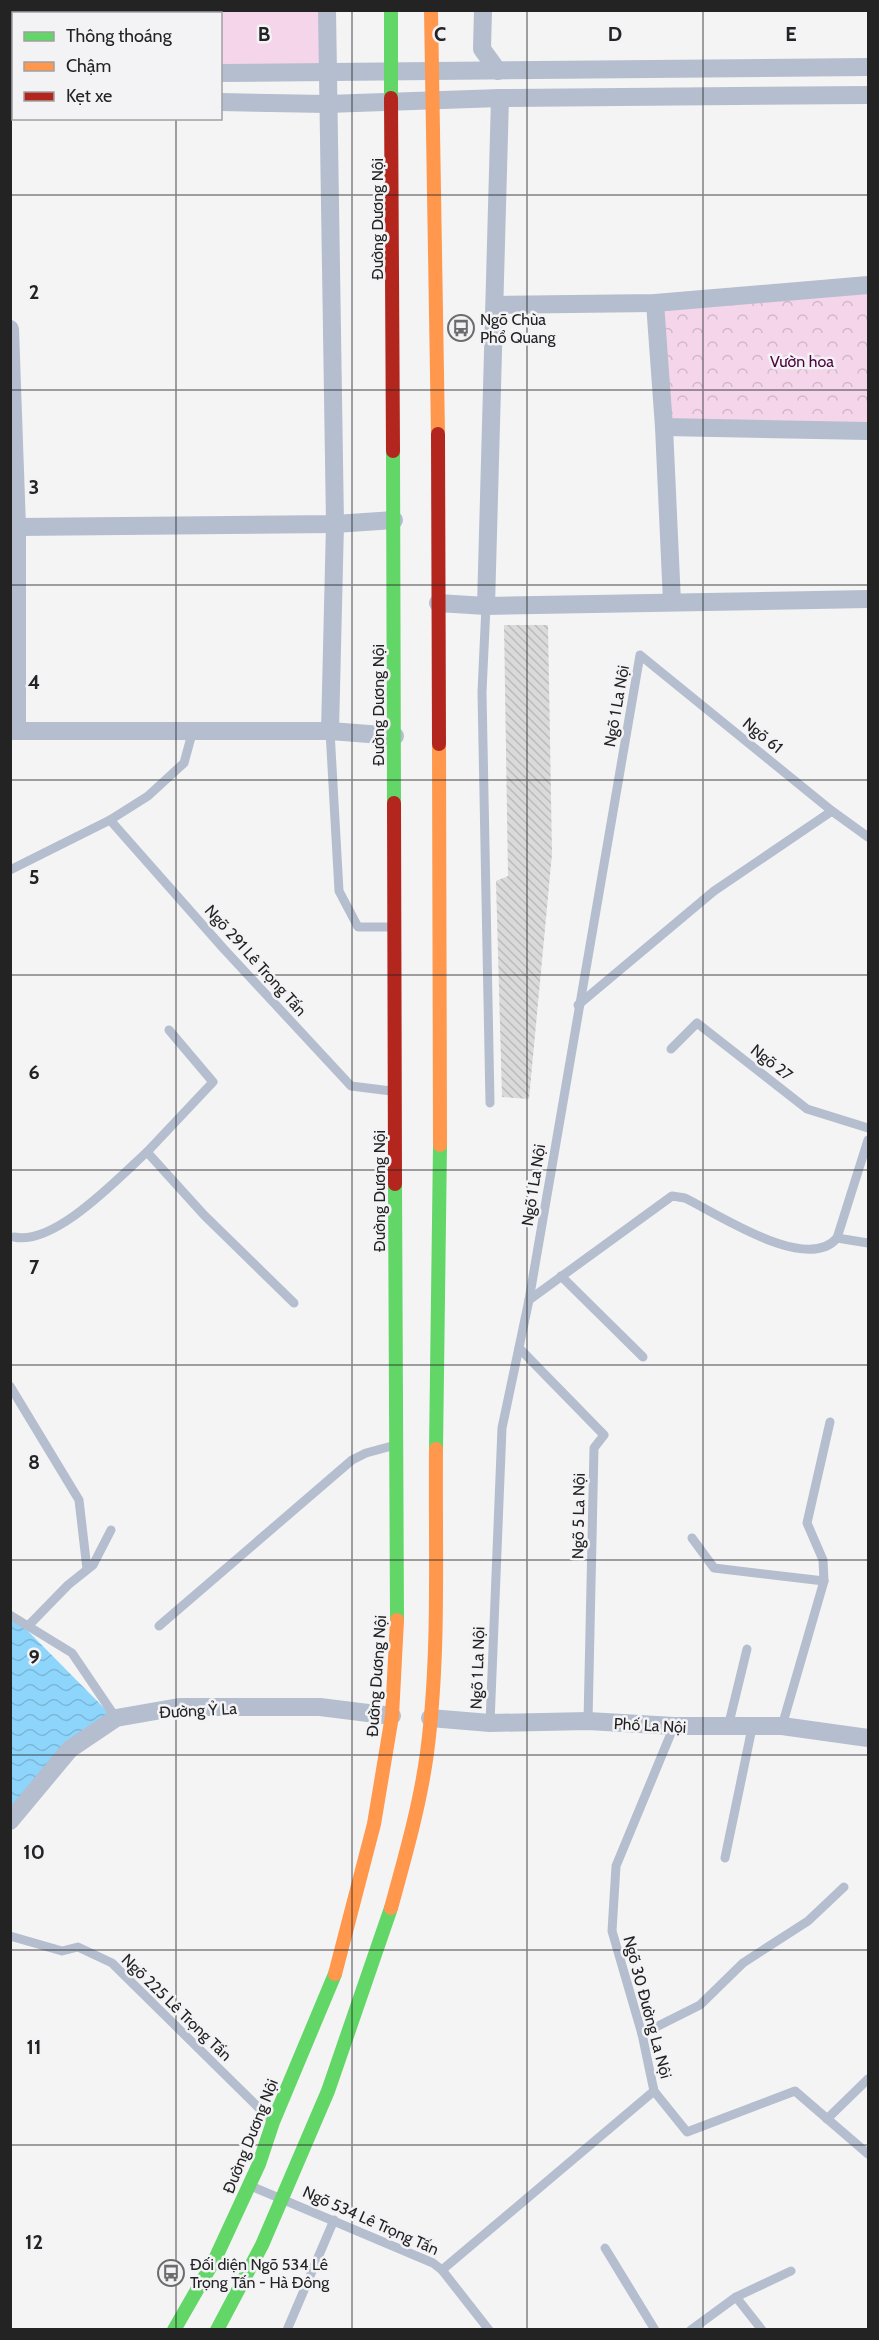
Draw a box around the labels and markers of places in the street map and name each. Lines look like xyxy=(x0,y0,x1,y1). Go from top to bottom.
place label: Ngõ Chùa Phổ Quang xyxy=(480,310,556,347)
bus stop icon: Ngõ Chùa Phổ Quang xyxy=(446,313,476,343)
place label: Đối diện Ngõ 534 Lê Trọng Tấn - Hà Đông xyxy=(190,2255,330,2292)
bus stop icon: Đối diện Ngõ 534 Lê Trọng Tấn - Hà Đông xyxy=(156,2258,186,2288)

